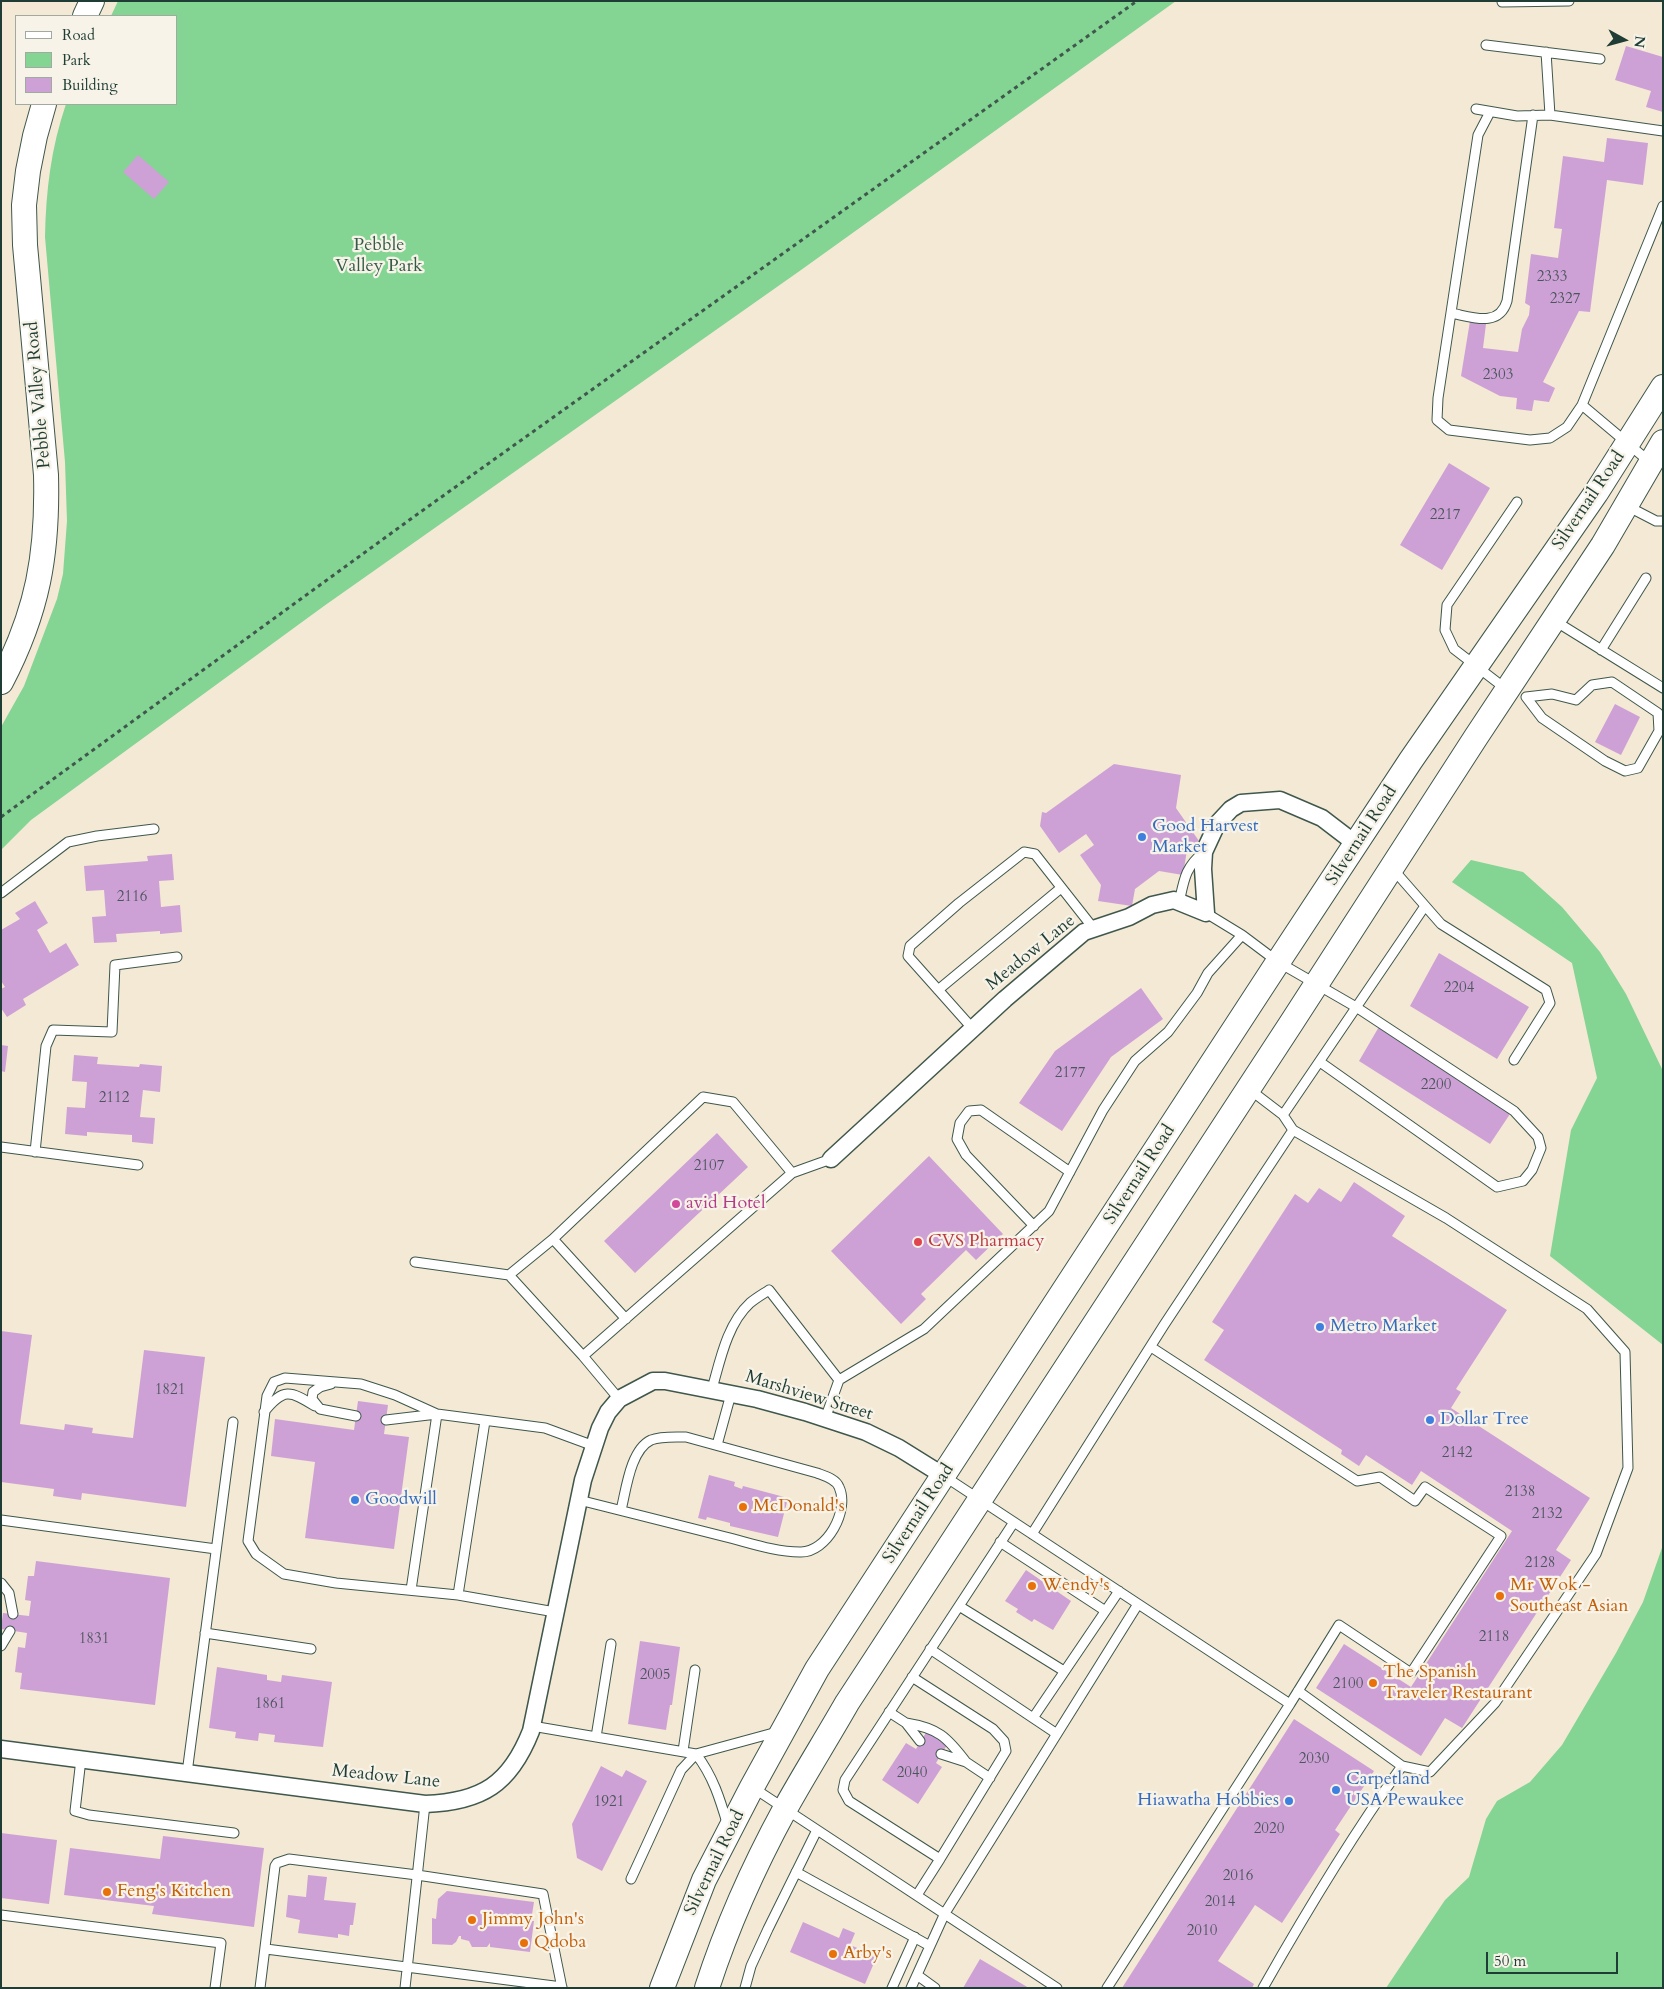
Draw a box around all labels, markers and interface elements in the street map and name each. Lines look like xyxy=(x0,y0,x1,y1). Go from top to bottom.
legend xyxy=(15,15,178,105)
north arrow xyxy=(1599,15,1649,65)
text: Road xyxy=(62,25,95,45)
text: N xyxy=(1629,35,1650,49)
text: Park xyxy=(62,50,91,70)
text: Building xyxy=(62,75,118,95)
park label: Pebble Valley Park xyxy=(335,235,423,278)
house number: 2333 xyxy=(1537,269,1567,287)
house number: 2327 xyxy=(1550,291,1580,309)
street label: Pebble Valley Road xyxy=(22,320,56,470)
house number: 2303 xyxy=(1483,367,1513,385)
street label: Silvernail Road xyxy=(1548,447,1630,555)
house number: 2217 xyxy=(1430,507,1460,525)
street label: Silvernail Road xyxy=(1322,782,1402,890)
place label: Good Harvest Market xyxy=(1152,816,1258,859)
marker: Good Harvest Market xyxy=(1136,831,1148,843)
house number: 2116 xyxy=(117,889,147,907)
street label: Meadow Lane xyxy=(982,910,1080,996)
house number: 2204 xyxy=(1444,980,1474,998)
house number: 2177 xyxy=(1055,1065,1085,1083)
house number: 2200 xyxy=(1421,1077,1451,1095)
house number: 2112 xyxy=(99,1090,129,1108)
street label: Silvernail Road xyxy=(1100,1121,1180,1229)
house number: 2107 xyxy=(694,1158,724,1176)
place label: avid Hotel xyxy=(686,1193,766,1215)
marker: avid Hotel xyxy=(670,1198,682,1210)
place label: CVS Pharmacy xyxy=(928,1231,1044,1253)
marker: CVS Pharmacy xyxy=(912,1236,924,1248)
place label: Metro Market xyxy=(1330,1316,1437,1338)
marker: Metro Market xyxy=(1314,1321,1326,1333)
street label: Marshview Street xyxy=(743,1366,875,1426)
house number: 1821 xyxy=(155,1382,185,1400)
place label: Dollar Tree xyxy=(1440,1409,1529,1431)
marker: Dollar Tree xyxy=(1424,1414,1436,1426)
house number: 2142 xyxy=(1442,1445,1472,1463)
street label: Silvernail Road xyxy=(879,1460,959,1568)
house number: 2138 xyxy=(1505,1484,1535,1502)
place label: Goodwill xyxy=(365,1489,437,1511)
marker: Goodwill xyxy=(349,1494,361,1506)
place label: McDonald's xyxy=(753,1496,845,1518)
marker: McDonald's xyxy=(737,1501,749,1513)
house number: 2132 xyxy=(1532,1506,1562,1524)
house number: 2128 xyxy=(1525,1555,1555,1573)
place label: Wendy's xyxy=(1042,1575,1109,1597)
place label: Mr Wok - Southeast Asian xyxy=(1510,1575,1629,1618)
marker: Wendy's xyxy=(1026,1580,1038,1592)
marker: Mr Wok - Southeast Asian xyxy=(1494,1590,1506,1602)
house number: 2118 xyxy=(1479,1629,1509,1647)
house number: 1831 xyxy=(79,1631,109,1649)
place label: The Spanish Traveler Restaurant xyxy=(1383,1662,1532,1705)
house number: 2005 xyxy=(640,1667,670,1685)
house number: 2100 xyxy=(1333,1676,1363,1694)
marker: The Spanish Traveler Restaurant xyxy=(1367,1677,1379,1689)
house number: 1861 xyxy=(255,1696,285,1714)
house number: 2030 xyxy=(1299,1751,1329,1769)
street label: Meadow Lane xyxy=(331,1761,441,1793)
house number: 2040 xyxy=(897,1765,927,1783)
place label: Carpetland USA Pewaukee xyxy=(1346,1769,1464,1812)
marker: Carpetland USA Pewaukee xyxy=(1330,1784,1342,1796)
place label: Hiawatha Hobbies xyxy=(1137,1790,1279,1812)
house number: 1921 xyxy=(594,1794,624,1812)
marker: Hiawatha Hobbies xyxy=(1283,1795,1295,1807)
street label: Silvernail Road xyxy=(680,1807,750,1919)
house number: 2020 xyxy=(1254,1821,1284,1839)
house number: 2016 xyxy=(1223,1868,1253,1886)
place label: Feng's Kitchen xyxy=(117,1881,231,1903)
marker: Feng's Kitchen xyxy=(101,1886,113,1898)
house number: 2014 xyxy=(1205,1894,1235,1912)
place label: Jimmy John's xyxy=(482,1909,584,1931)
marker: Jimmy John's xyxy=(466,1914,478,1926)
house number: 2010 xyxy=(1187,1923,1217,1941)
place label: Qdoba xyxy=(534,1932,586,1954)
marker: Qdoba xyxy=(518,1937,530,1949)
scale bar xyxy=(1489,1942,1622,1974)
place label: Arby's xyxy=(843,1943,892,1965)
marker: Arby's xyxy=(827,1948,839,1960)
text: 50 m xyxy=(1494,1951,1526,1971)

